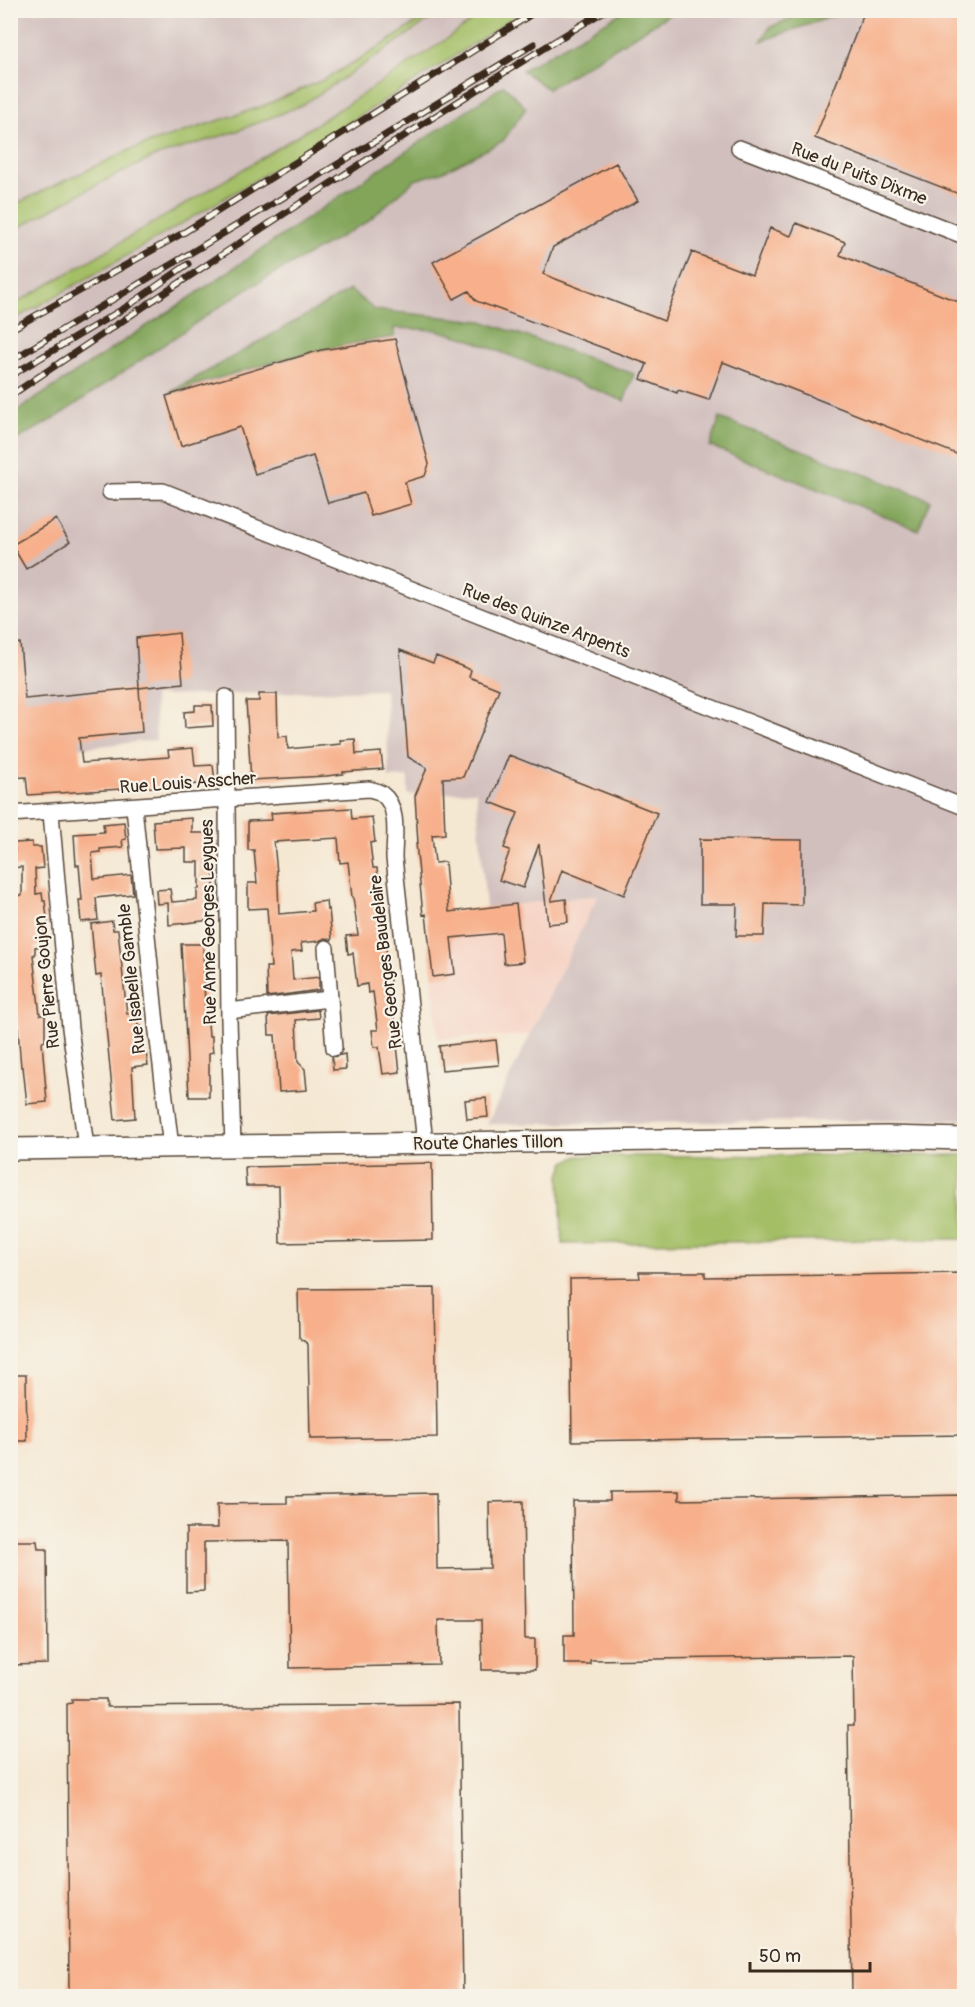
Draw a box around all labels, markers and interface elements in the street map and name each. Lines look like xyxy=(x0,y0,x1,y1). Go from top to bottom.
street label: Rue du Puits Dixme xyxy=(788,137,930,211)
street label: Rue des Quinze Arpents xyxy=(459,578,633,664)
street label: Rue Louis Asscher xyxy=(119,767,258,799)
street label: Rue Anne Georges Leygues xyxy=(196,819,222,1025)
street label: Rue Georges Baudelaire xyxy=(364,874,408,1050)
street label: Rue Isabelle Gamble xyxy=(113,903,151,1055)
street label: Rue Pierre Goujon xyxy=(29,914,65,1050)
street label: Route Charles Tillon xyxy=(413,1130,563,1156)
scale bar xyxy=(750,1935,870,1973)
text: 50 m xyxy=(759,1945,801,1968)

